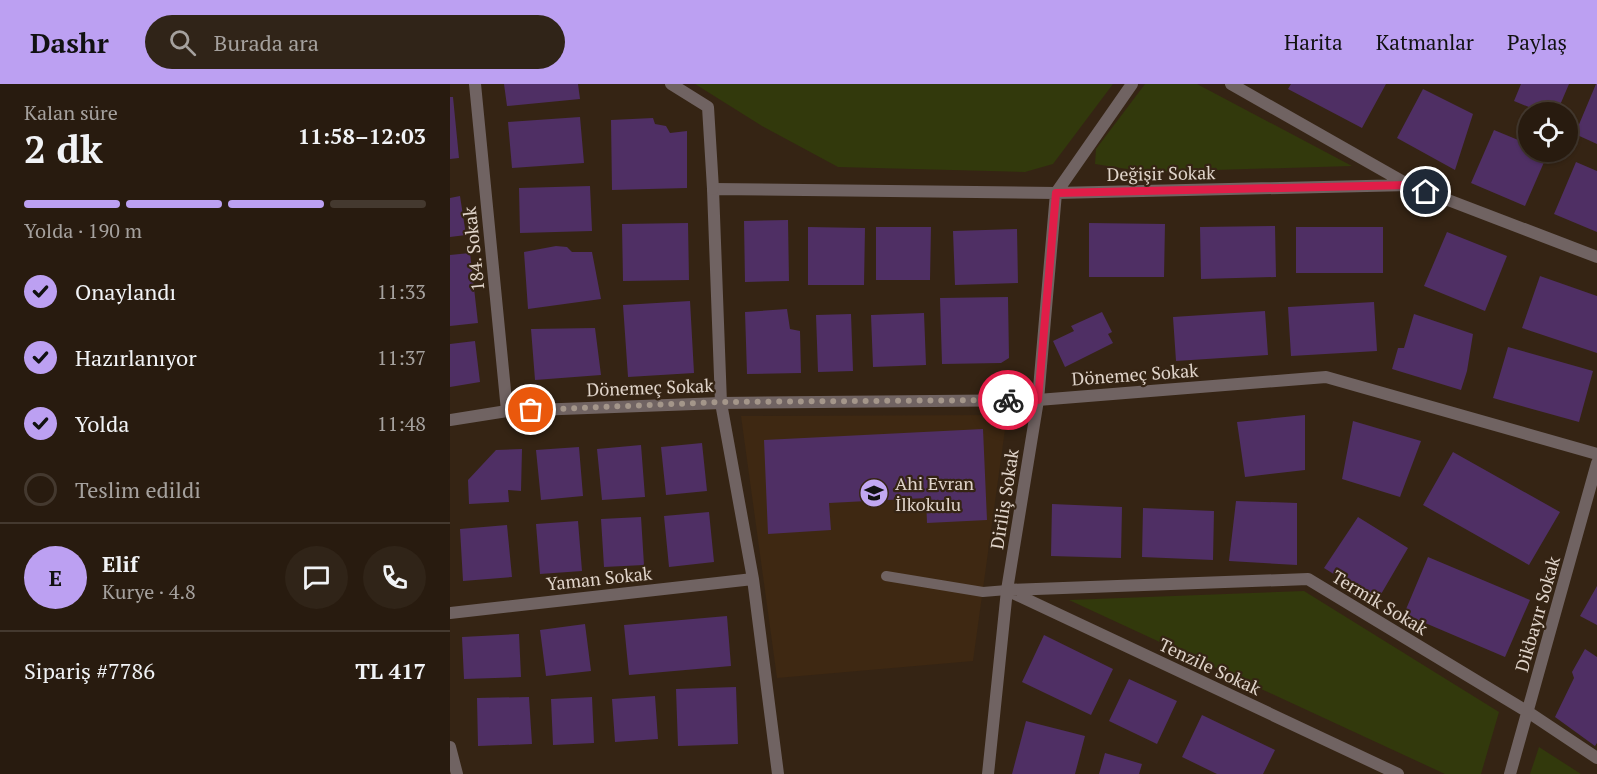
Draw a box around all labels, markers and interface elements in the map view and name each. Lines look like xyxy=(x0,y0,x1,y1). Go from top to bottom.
search box xyxy=(145,15,565,69)
text: Dashr xyxy=(30,24,109,61)
icon: search xyxy=(166,26,199,59)
text: Burada ara xyxy=(214,28,319,57)
text: Harita xyxy=(1284,28,1343,56)
text: Katmanlar xyxy=(1376,28,1474,56)
text: Paylaş xyxy=(1507,28,1567,56)
text: Kalan süre xyxy=(24,99,118,126)
map controls xyxy=(1518,102,1578,162)
button: locate xyxy=(1518,102,1578,162)
text: 11:58–12:03 xyxy=(298,121,426,150)
text: 2 dk xyxy=(24,122,103,174)
street label: Değişir Sokak xyxy=(1106,160,1216,186)
pin xyxy=(1400,166,1451,217)
icon: home xyxy=(1409,175,1442,208)
street label: 184. Sokak xyxy=(457,205,489,292)
text: Yolda · 190 m xyxy=(24,217,142,244)
icon: check xyxy=(24,275,57,308)
text: Onaylandı xyxy=(75,277,176,306)
text: 11:33 xyxy=(377,278,426,305)
icon: check xyxy=(24,341,57,374)
text: Hazırlanıyor xyxy=(75,343,197,372)
text: 11:37 xyxy=(377,344,426,371)
street label: Dönemeç Sokak xyxy=(1071,358,1200,390)
courier xyxy=(978,370,1038,430)
street label: Dönemeç Sokak xyxy=(586,373,715,401)
pin xyxy=(505,384,556,435)
icon: bike xyxy=(992,384,1025,417)
icon: bag xyxy=(514,393,547,426)
icon: check xyxy=(24,407,57,440)
text: Yolda xyxy=(75,409,129,438)
text: 11:48 xyxy=(377,410,426,437)
street label: Diriliş Sokak xyxy=(984,446,1024,551)
place label: Ahi Evran İlkokulu xyxy=(895,471,974,516)
text: Teslim edildi xyxy=(75,475,201,504)
school or university icon: Ahi Evran İlkokulu xyxy=(858,477,890,509)
button: chat xyxy=(285,546,348,609)
button: phone xyxy=(363,546,426,609)
text: Elif xyxy=(102,549,138,578)
street label: Dikbayır Sokak xyxy=(1509,553,1565,675)
street label: Yaman Sokak xyxy=(545,560,654,595)
text: E xyxy=(49,563,62,592)
street label: Termik Sokak xyxy=(1328,564,1433,640)
text: Kurye · 4.8 xyxy=(102,578,196,605)
street label: Tenzile Sokak xyxy=(1155,632,1266,700)
text: Sipariş #7786 xyxy=(24,656,155,685)
text: TL 417 xyxy=(355,656,426,685)

